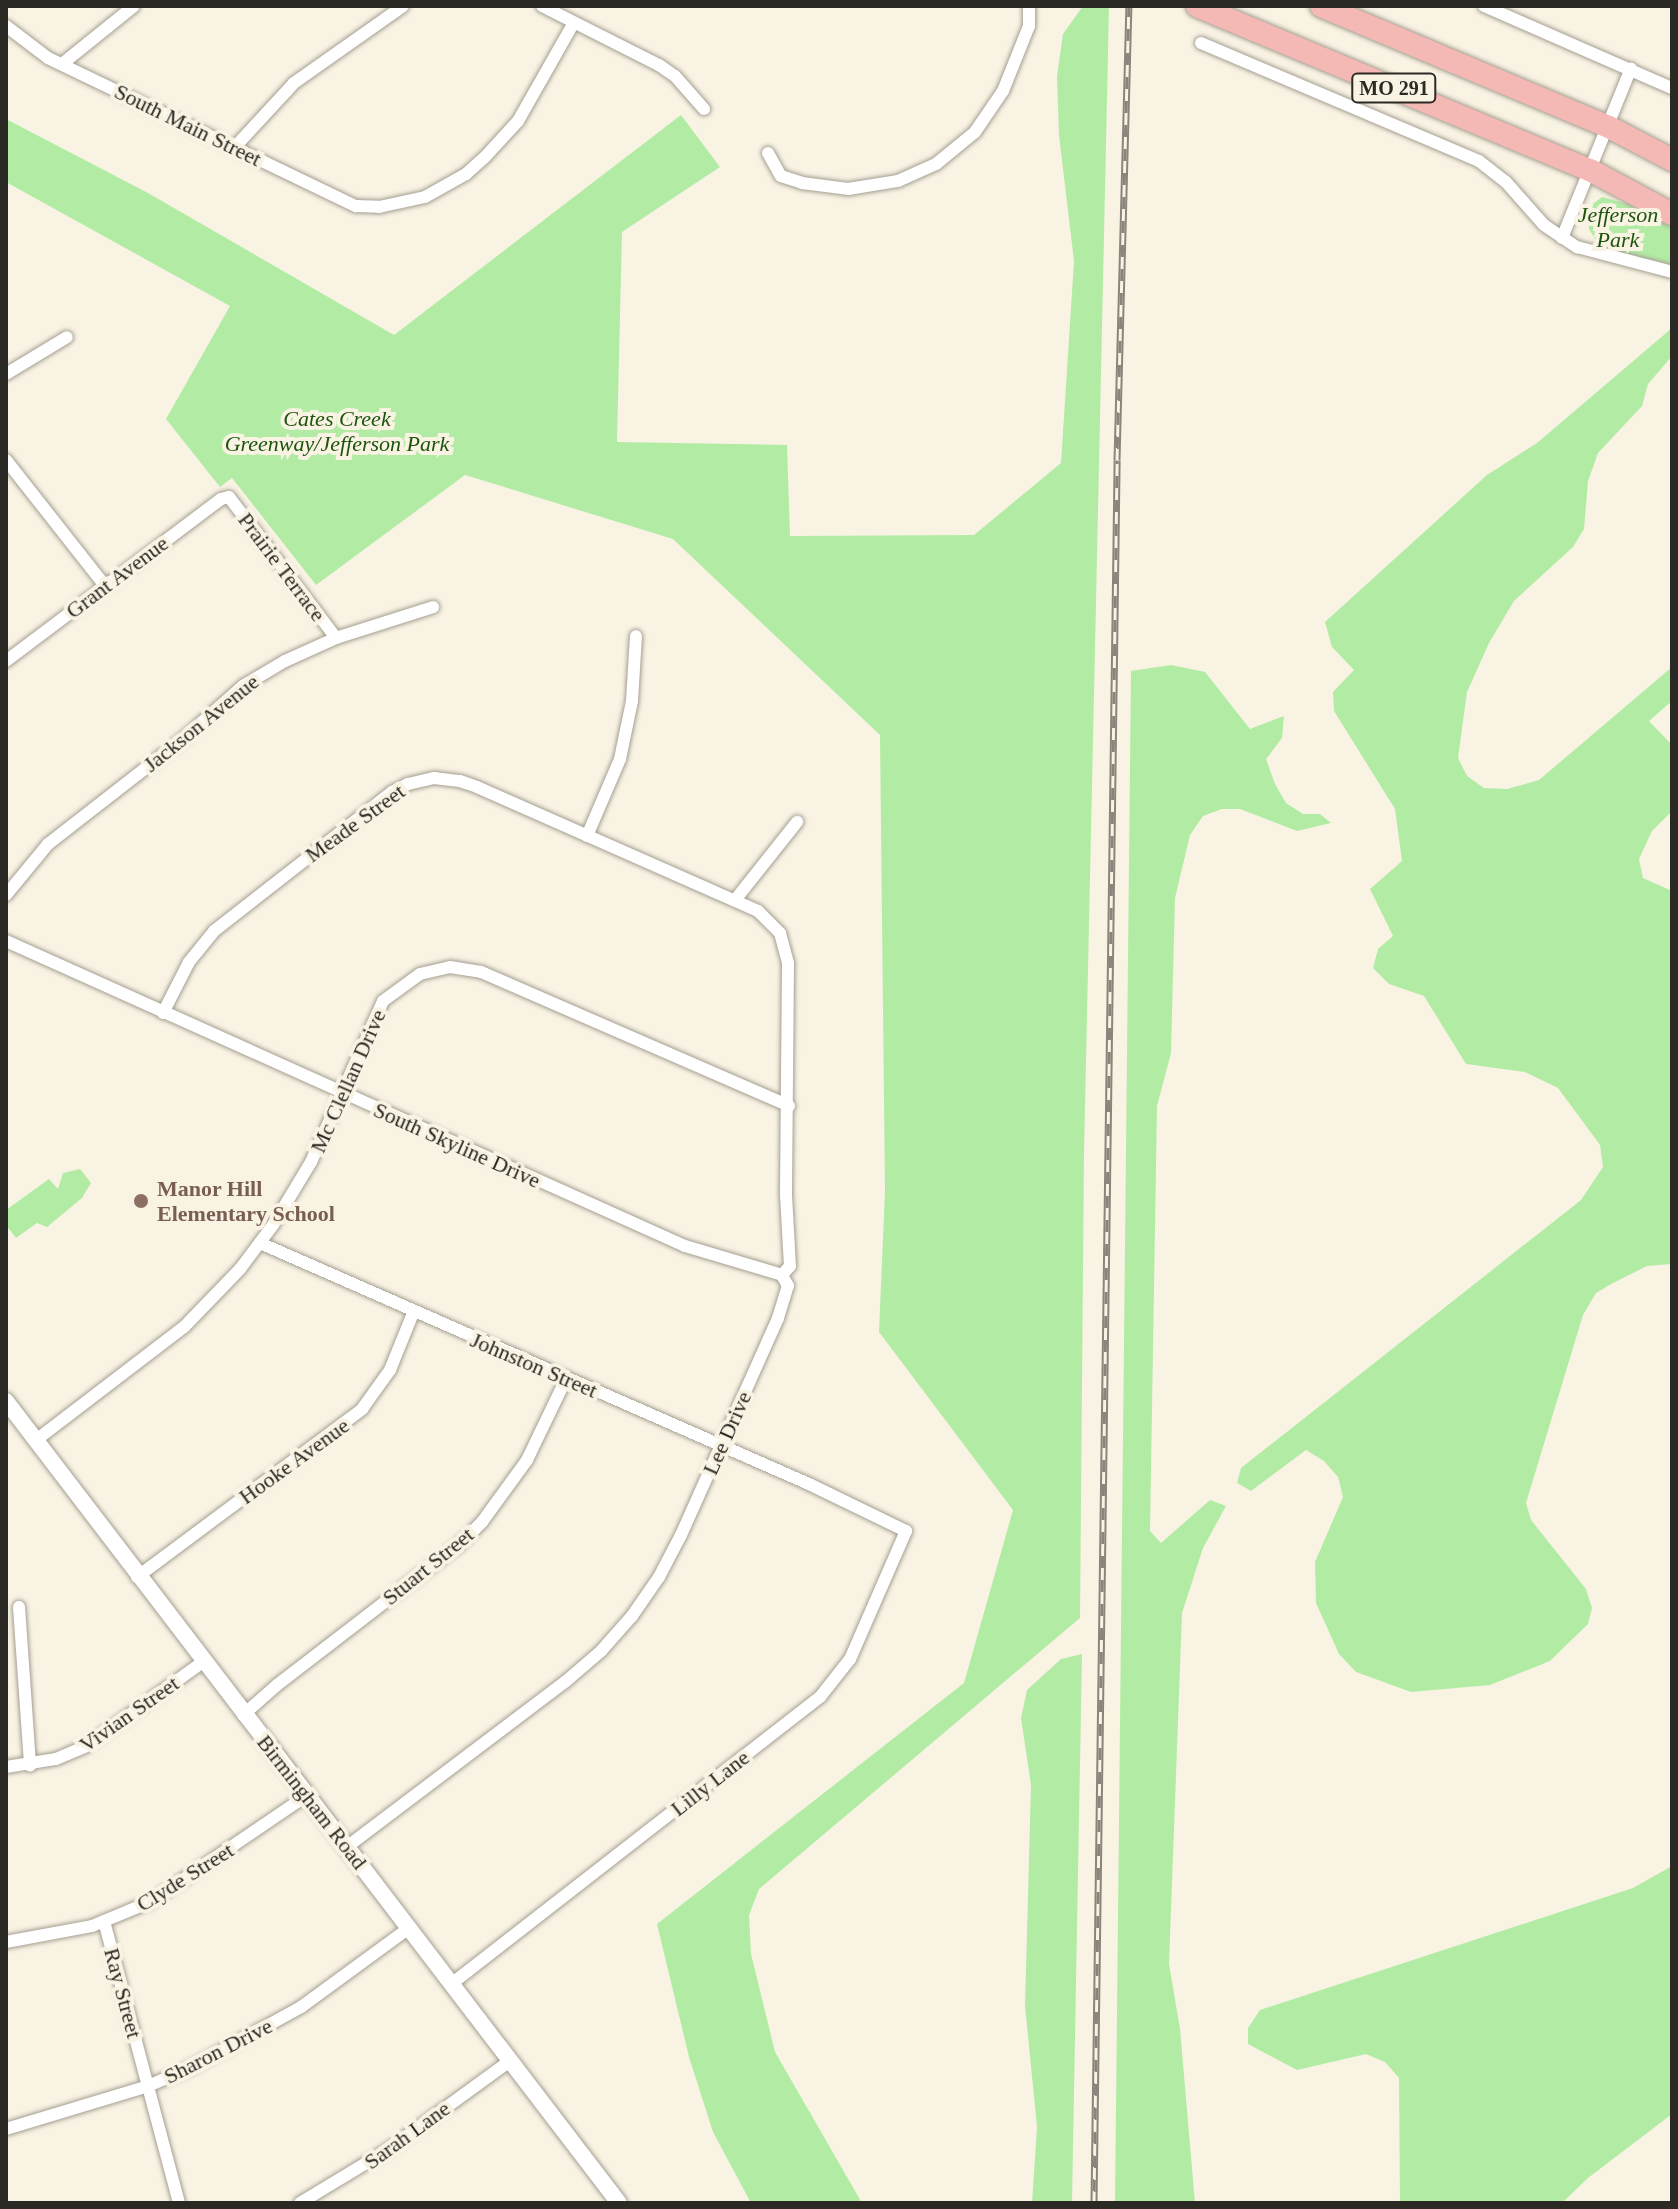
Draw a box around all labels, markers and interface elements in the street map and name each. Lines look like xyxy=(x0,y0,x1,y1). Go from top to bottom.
road number: MO 291 xyxy=(1350,72,1438,104)
street label: South Main Street xyxy=(110,78,266,172)
park label: Jefferson Park xyxy=(1578,201,1658,252)
park label: Cates Creek Greenway/Jefferson Park xyxy=(225,405,449,456)
street label: Prairie Terrace xyxy=(232,507,332,627)
street label: Grant Avenue xyxy=(60,530,174,624)
street label: Jackson Avenue xyxy=(138,668,264,778)
street label: Meade Street xyxy=(300,778,410,868)
street label: Mc Clellan Drive xyxy=(305,1005,391,1157)
street label: South Skyline Drive xyxy=(370,1096,544,1194)
place label: Manor Hill Elementary School xyxy=(157,1175,335,1226)
marker: Manor Hill Elementary School xyxy=(132,1192,150,1210)
street label: Johnston Street xyxy=(467,1326,601,1404)
street label: Lee Drive xyxy=(697,1387,757,1479)
street label: Hooke Avenue xyxy=(233,1412,355,1510)
street label: Stuart Street xyxy=(377,1521,479,1611)
street label: Vivian Street xyxy=(74,1670,184,1758)
street label: Birmingham Road xyxy=(251,1730,373,1874)
street label: Lilly Lane xyxy=(666,1744,754,1822)
street label: Clyde Street xyxy=(132,1837,238,1917)
street label: Ray Street xyxy=(98,1945,148,2041)
street label: Sharon Drive xyxy=(159,2012,277,2090)
street label: Sarah Lane xyxy=(359,2095,455,2175)

